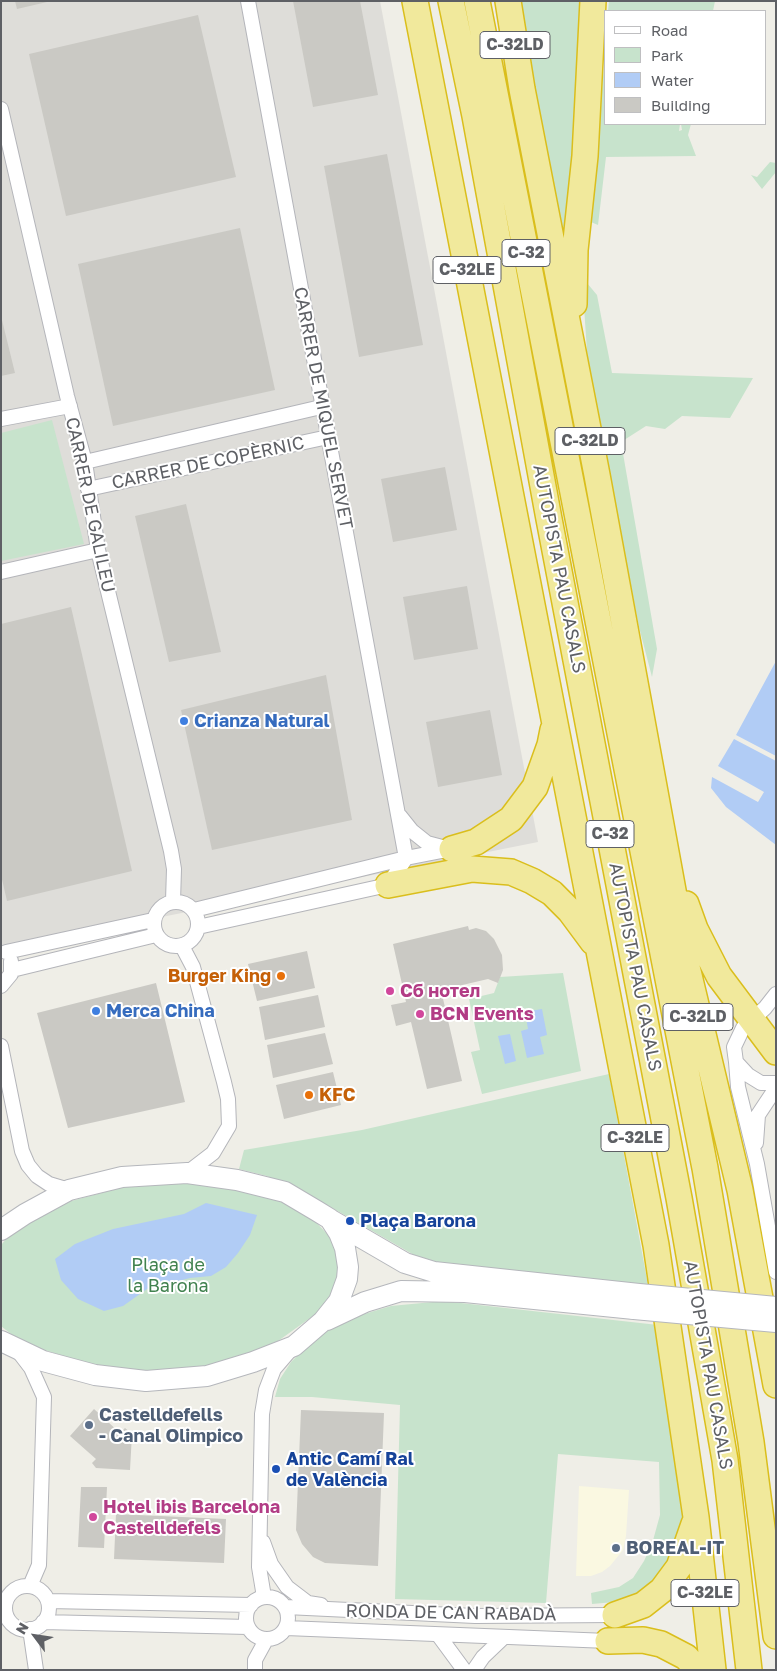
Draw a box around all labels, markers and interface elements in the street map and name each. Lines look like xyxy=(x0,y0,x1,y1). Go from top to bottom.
legend xyxy=(604,10,767,125)
text: Road xyxy=(651,21,688,39)
road number: C-32LD xyxy=(480,32,550,58)
text: Park xyxy=(651,46,683,64)
text: Water xyxy=(651,71,694,89)
text: Building xyxy=(651,96,711,114)
road number: C-32 xyxy=(502,240,550,266)
road number: C-32LE xyxy=(433,256,501,284)
street label: CARRER DE MIQUEL SERVET xyxy=(289,285,357,531)
street label: CARRER DE GALILEU xyxy=(61,415,119,595)
road number: C-32LD xyxy=(555,428,625,454)
street label: CARRER DE COPÈRNIC xyxy=(110,432,306,494)
street label: AUTOPISTA PAU CASALS xyxy=(528,463,590,675)
place label: Crianza Natural xyxy=(194,710,329,732)
marker: Crianza Natural xyxy=(178,715,190,727)
road number: C-32 xyxy=(586,821,634,848)
street label: AUTOPISTA PAU CASALS xyxy=(604,861,666,1073)
place label: Burger King xyxy=(168,965,271,987)
marker: Burger King xyxy=(275,970,287,982)
place label: Сб нотел xyxy=(400,980,480,1002)
marker: Сб нотел xyxy=(384,985,396,997)
place label: Merca China xyxy=(106,1000,215,1022)
place label: BCN Events xyxy=(430,1003,534,1025)
road number: C-32LD xyxy=(663,1004,733,1030)
marker: Merca China xyxy=(90,1005,102,1017)
marker: BCN Events xyxy=(414,1008,426,1020)
place label: KFC xyxy=(319,1084,356,1106)
marker: KFC xyxy=(303,1089,315,1101)
road number: C-32LE xyxy=(601,1124,669,1152)
place label: Plaça Barona xyxy=(360,1210,476,1232)
marker: Plaça Barona xyxy=(344,1215,356,1227)
park label: Plaça de la Barona xyxy=(127,1254,209,1296)
street label: AUTOPISTA PAU CASALS xyxy=(679,1259,737,1471)
place label: Castelldefells - Canal Olimpico xyxy=(99,1404,243,1446)
marker: Castelldefells - Canal Olimpico xyxy=(83,1419,95,1431)
place label: Antic Camí Ral de València xyxy=(286,1448,414,1490)
marker: Antic Camí Ral de València xyxy=(270,1463,282,1475)
place label: Hotel ibis Barcelona Castelldefels xyxy=(103,1496,280,1538)
marker: Hotel ibis Barcelona Castelldefels xyxy=(87,1511,99,1523)
place label: BOREAL-IT xyxy=(626,1537,724,1559)
marker: BOREAL-IT xyxy=(610,1542,622,1554)
road number: C-32LE xyxy=(671,1580,739,1606)
street label: RONDA DE CAN RABADÀ xyxy=(346,1600,556,1626)
north arrow xyxy=(10,1611,60,1661)
text: N xyxy=(12,1619,32,1637)

